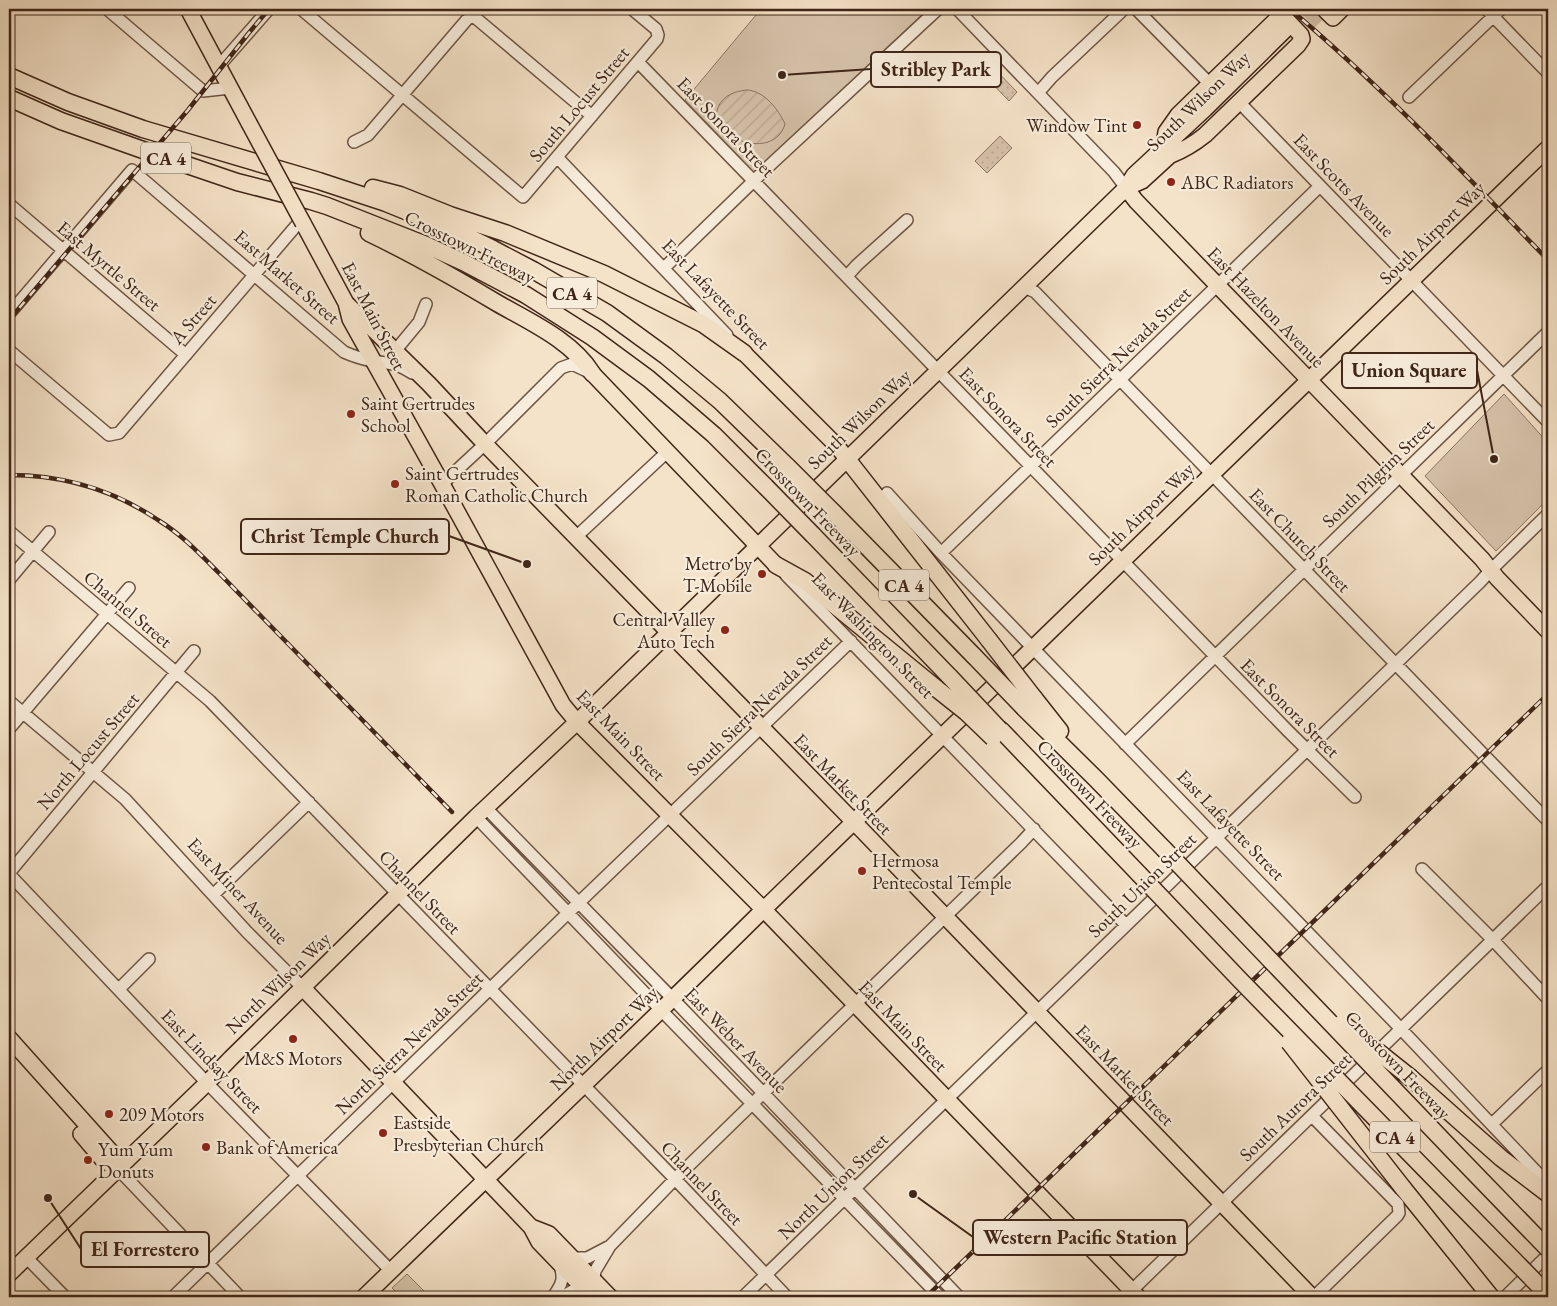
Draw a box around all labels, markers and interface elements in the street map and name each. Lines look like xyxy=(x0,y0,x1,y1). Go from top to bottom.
street label: South Locust Street xyxy=(523,41,635,167)
street label: South Wilson Way xyxy=(1141,45,1256,157)
callout: Stribley Park xyxy=(871,52,1001,87)
text: Stribley Park xyxy=(881,56,992,82)
street label: East Sonora Street xyxy=(672,71,780,183)
place label: Window Tint xyxy=(1026,113,1127,138)
marker: Window Tint xyxy=(1131,119,1143,131)
street label: East Scotts Avenue xyxy=(1288,128,1400,242)
road number: CA 4 xyxy=(141,142,191,174)
place label: ABC Radiators xyxy=(1180,170,1293,195)
street label: South Airport Way xyxy=(1373,175,1491,290)
marker: ABC Radiators xyxy=(1165,176,1177,188)
street label: Crosstown Freeway xyxy=(400,205,540,290)
street label: East Myrtle Street xyxy=(52,215,166,317)
street label: East Market Street xyxy=(229,224,345,330)
street label: East Lafayette Street xyxy=(656,233,776,355)
street label: East Hazelton Avenue xyxy=(1202,241,1330,373)
street label: East Main Street xyxy=(336,258,412,374)
road number: CA 4 xyxy=(547,278,597,308)
street label: South Sierra Nevada Street xyxy=(1040,281,1196,433)
street label: A Street xyxy=(164,289,222,350)
callout: Union Square xyxy=(1342,353,1477,388)
text: Union Square xyxy=(1352,357,1467,383)
street label: East Sonora Street xyxy=(954,361,1062,473)
street label: South Wilson Way xyxy=(802,363,917,475)
place label: Saint Gertrudes School xyxy=(361,391,475,438)
marker: Saint Gertrudes School xyxy=(345,408,357,420)
street label: South Pilgrim Street xyxy=(1316,413,1440,533)
street label: Crosstown Freeway xyxy=(749,442,867,562)
street label: South Airport Way xyxy=(1082,456,1200,571)
place label: Saint Gertrudes Roman Catholic Church xyxy=(405,461,588,508)
marker: Saint Gertrudes Roman Catholic Church xyxy=(389,478,401,490)
street label: East Church Street xyxy=(1244,482,1356,598)
callout: Christ Temple Church xyxy=(241,519,449,554)
text: Christ Temple Church xyxy=(251,523,439,549)
place label: Metro by T-Mobile xyxy=(683,551,753,598)
street label: Channel Street xyxy=(78,565,178,653)
street label: East Washington Street xyxy=(806,566,940,704)
marker: Metro by T-Mobile xyxy=(756,568,768,580)
road number: CA 4 xyxy=(879,570,929,600)
place label: Central Valley Auto Tech xyxy=(613,607,716,654)
marker: Central Valley Auto Tech xyxy=(719,624,731,636)
street label: South Sierra Nevada Street xyxy=(681,629,837,781)
street label: East Sonora Street xyxy=(1235,653,1345,763)
street label: East Main Street xyxy=(571,684,671,786)
street label: North Locust Street xyxy=(31,687,145,815)
street label: East Market Street xyxy=(788,728,898,840)
street label: Crosstown Freeway xyxy=(1031,734,1149,854)
street label: East Lafayette Street xyxy=(1171,764,1291,886)
street label: South Union Street xyxy=(1082,827,1202,943)
street label: East Miner Avenue xyxy=(182,832,294,950)
street label: Channel Street xyxy=(373,844,467,940)
place label: Hermosa Pentecostal Temple xyxy=(872,848,1011,895)
marker: Hermosa Pentecostal Temple xyxy=(856,865,868,877)
street label: North Wilson Way xyxy=(220,926,337,1040)
street label: North Sierra Nevada Street xyxy=(330,966,488,1120)
street label: East Main Street xyxy=(853,975,953,1077)
street label: North Airport Way xyxy=(545,980,664,1096)
street label: East Weber Avenue xyxy=(679,981,793,1099)
street label: East Lindsay Street xyxy=(156,1003,268,1119)
street label: Crosstown Freeway xyxy=(1339,1005,1457,1125)
street label: East Market Street xyxy=(1070,1019,1180,1131)
marker: M&S Motors xyxy=(287,1033,299,1045)
place label: M&S Motors xyxy=(244,1046,342,1071)
street label: South Aurora Street xyxy=(1234,1047,1356,1167)
place label: 209 Motors xyxy=(119,1102,204,1127)
marker: 209 Motors xyxy=(103,1108,115,1120)
place label: Eastside Presbyterian Church xyxy=(393,1110,544,1157)
road number: CA 4 xyxy=(1370,1122,1420,1152)
marker: Eastside Presbyterian Church xyxy=(377,1127,389,1139)
street label: North Union Street xyxy=(773,1127,894,1245)
place label: Bank of America xyxy=(216,1135,339,1160)
street label: Channel Street xyxy=(655,1135,749,1231)
place label: Yum Yum Donuts xyxy=(98,1137,174,1184)
marker: Bank of America xyxy=(200,1141,212,1153)
marker: Yum Yum Donuts xyxy=(82,1154,94,1166)
callout: Western Pacific Station xyxy=(973,1220,1187,1255)
text: Western Pacific Station xyxy=(983,1224,1177,1250)
callout: El Forrestero xyxy=(81,1232,209,1267)
text: El Forrestero xyxy=(91,1236,199,1262)

